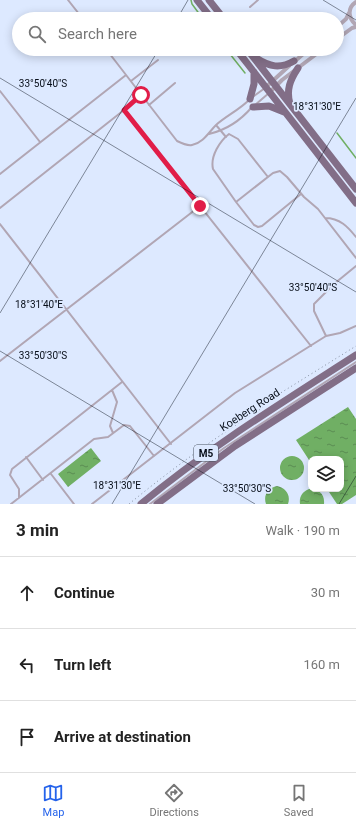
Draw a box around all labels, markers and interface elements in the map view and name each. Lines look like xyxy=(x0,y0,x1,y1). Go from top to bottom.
search box xyxy=(12,12,344,56)
icon: search xyxy=(26,23,48,45)
text: Search here xyxy=(58,25,137,43)
text: 33°50'40"S xyxy=(19,78,67,89)
route start xyxy=(132,86,150,104)
text: 18°31'30"E xyxy=(293,101,341,112)
route end xyxy=(191,197,209,215)
text: 33°50'40"S xyxy=(289,282,337,293)
text: 18°31'40"E xyxy=(15,299,63,310)
text: 33°50'30"S xyxy=(19,350,67,361)
street label: Koeberg Road xyxy=(218,386,282,434)
road number: M5 xyxy=(194,445,218,461)
map controls xyxy=(308,456,344,492)
button: layers xyxy=(308,456,344,492)
text: 18°31'30"E xyxy=(93,480,141,491)
text: 33°50'30"S xyxy=(223,483,271,494)
text: 3 min xyxy=(16,520,59,540)
text: Walk · 190 m xyxy=(265,523,340,538)
icon: ahead xyxy=(16,582,38,604)
text: Continue xyxy=(54,584,115,602)
text: 30 m xyxy=(311,585,340,600)
icon: left xyxy=(16,654,38,676)
text: Turn left xyxy=(54,656,111,674)
text: 160 m xyxy=(303,657,340,672)
icon: arrive xyxy=(16,726,38,748)
text: Arrive at destination xyxy=(54,728,191,746)
tab: Map xyxy=(42,782,64,819)
tab: Directions xyxy=(149,782,199,819)
tab: Saved xyxy=(284,782,314,819)

